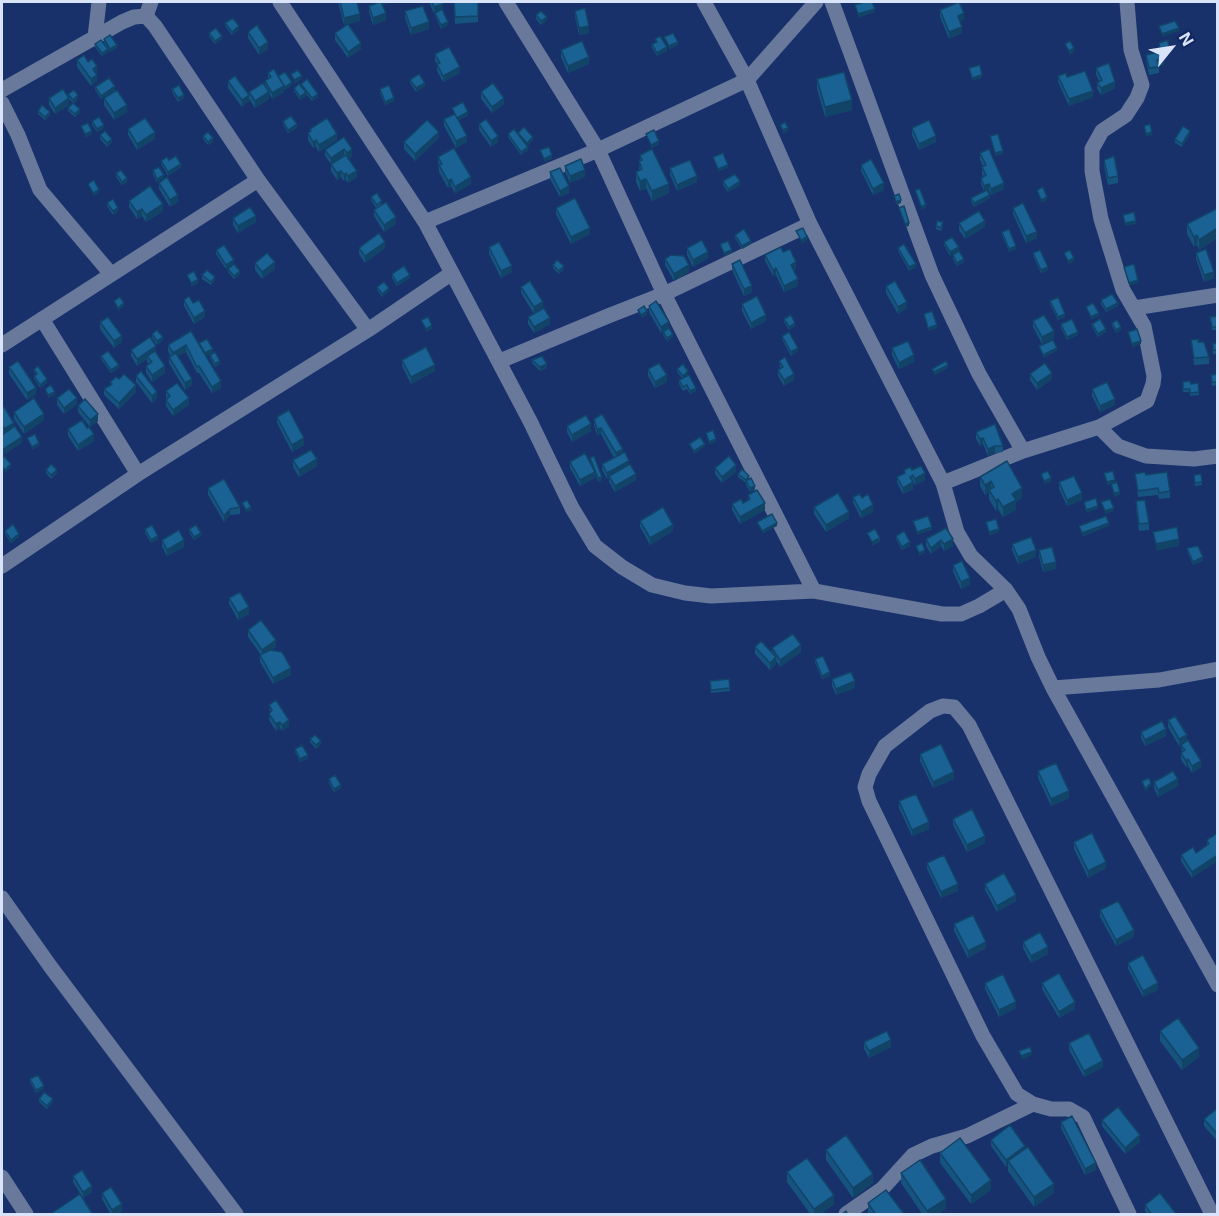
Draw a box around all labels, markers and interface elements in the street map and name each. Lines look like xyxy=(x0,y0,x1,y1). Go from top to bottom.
north arrow xyxy=(1141,18,1201,78)
text: N xyxy=(1175,29,1198,49)

